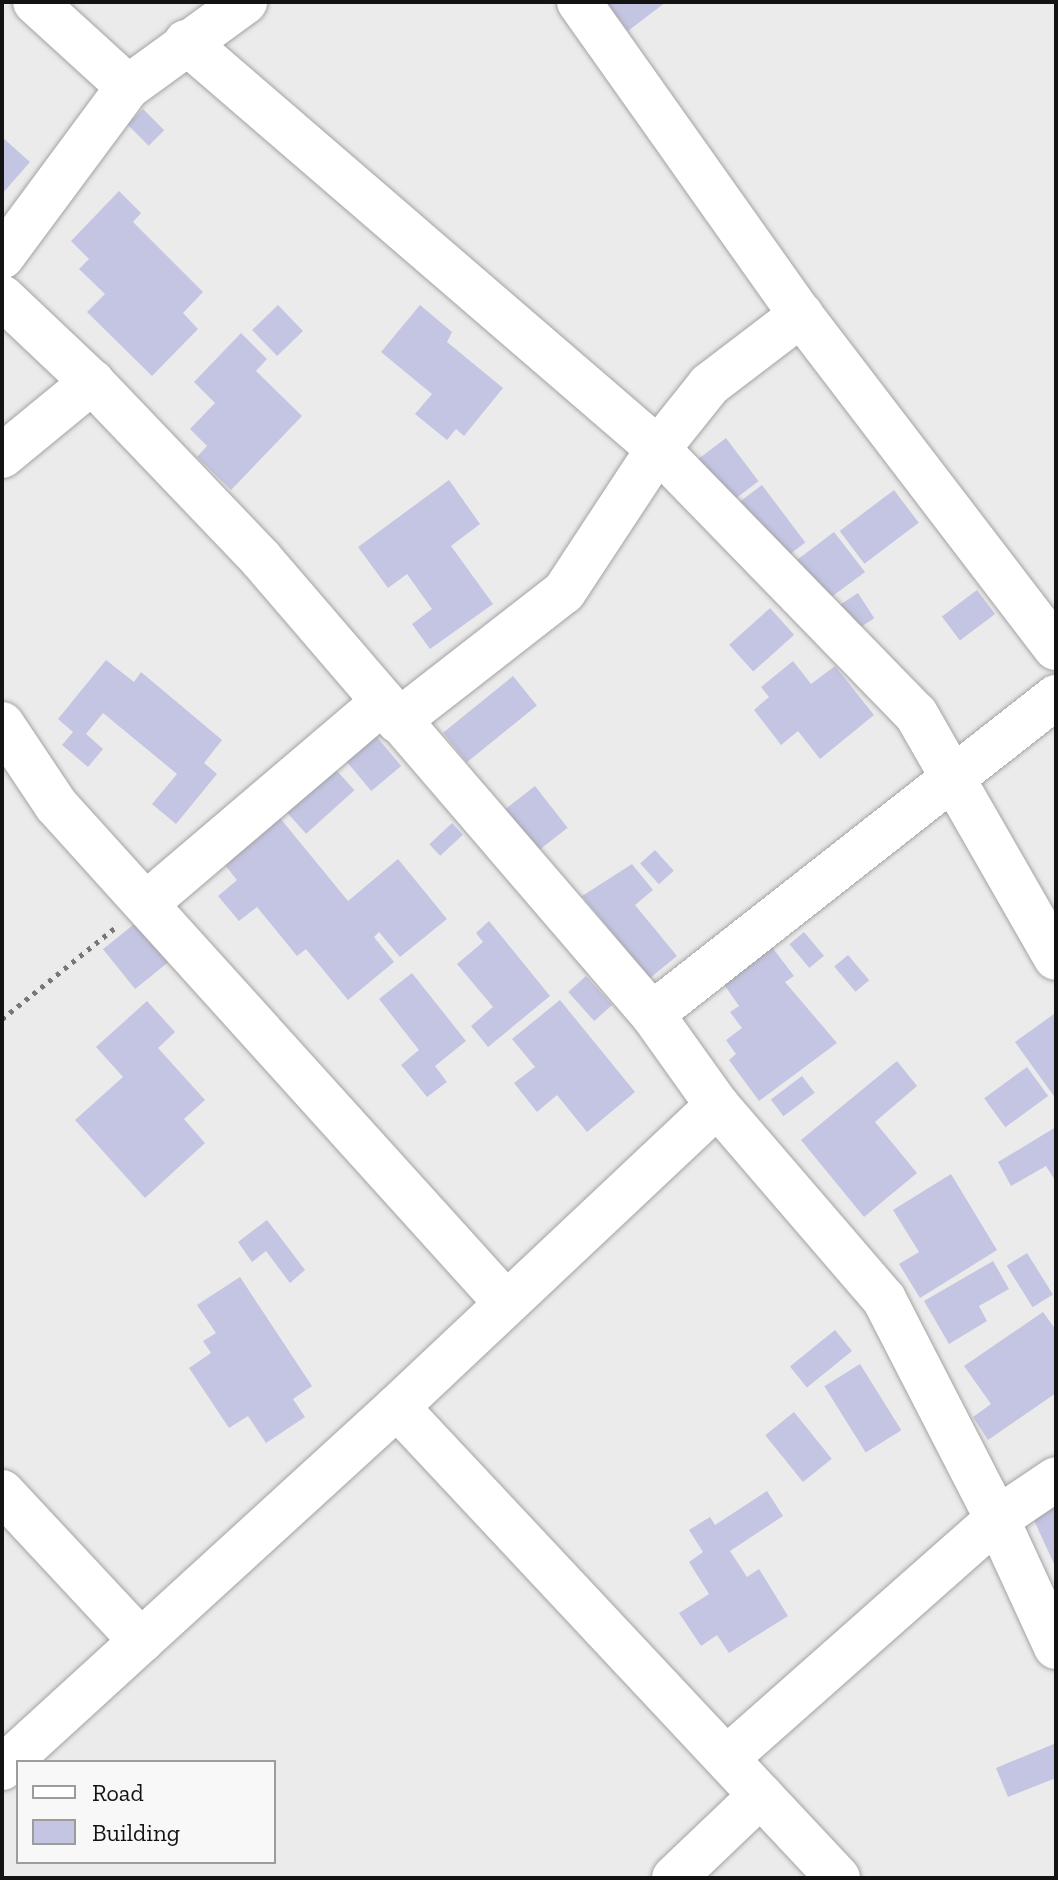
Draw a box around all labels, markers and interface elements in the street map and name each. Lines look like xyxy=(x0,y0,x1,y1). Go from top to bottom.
legend xyxy=(16,1760,276,1864)
text: Road xyxy=(92,1778,144,1807)
text: Building xyxy=(92,1818,180,1847)

